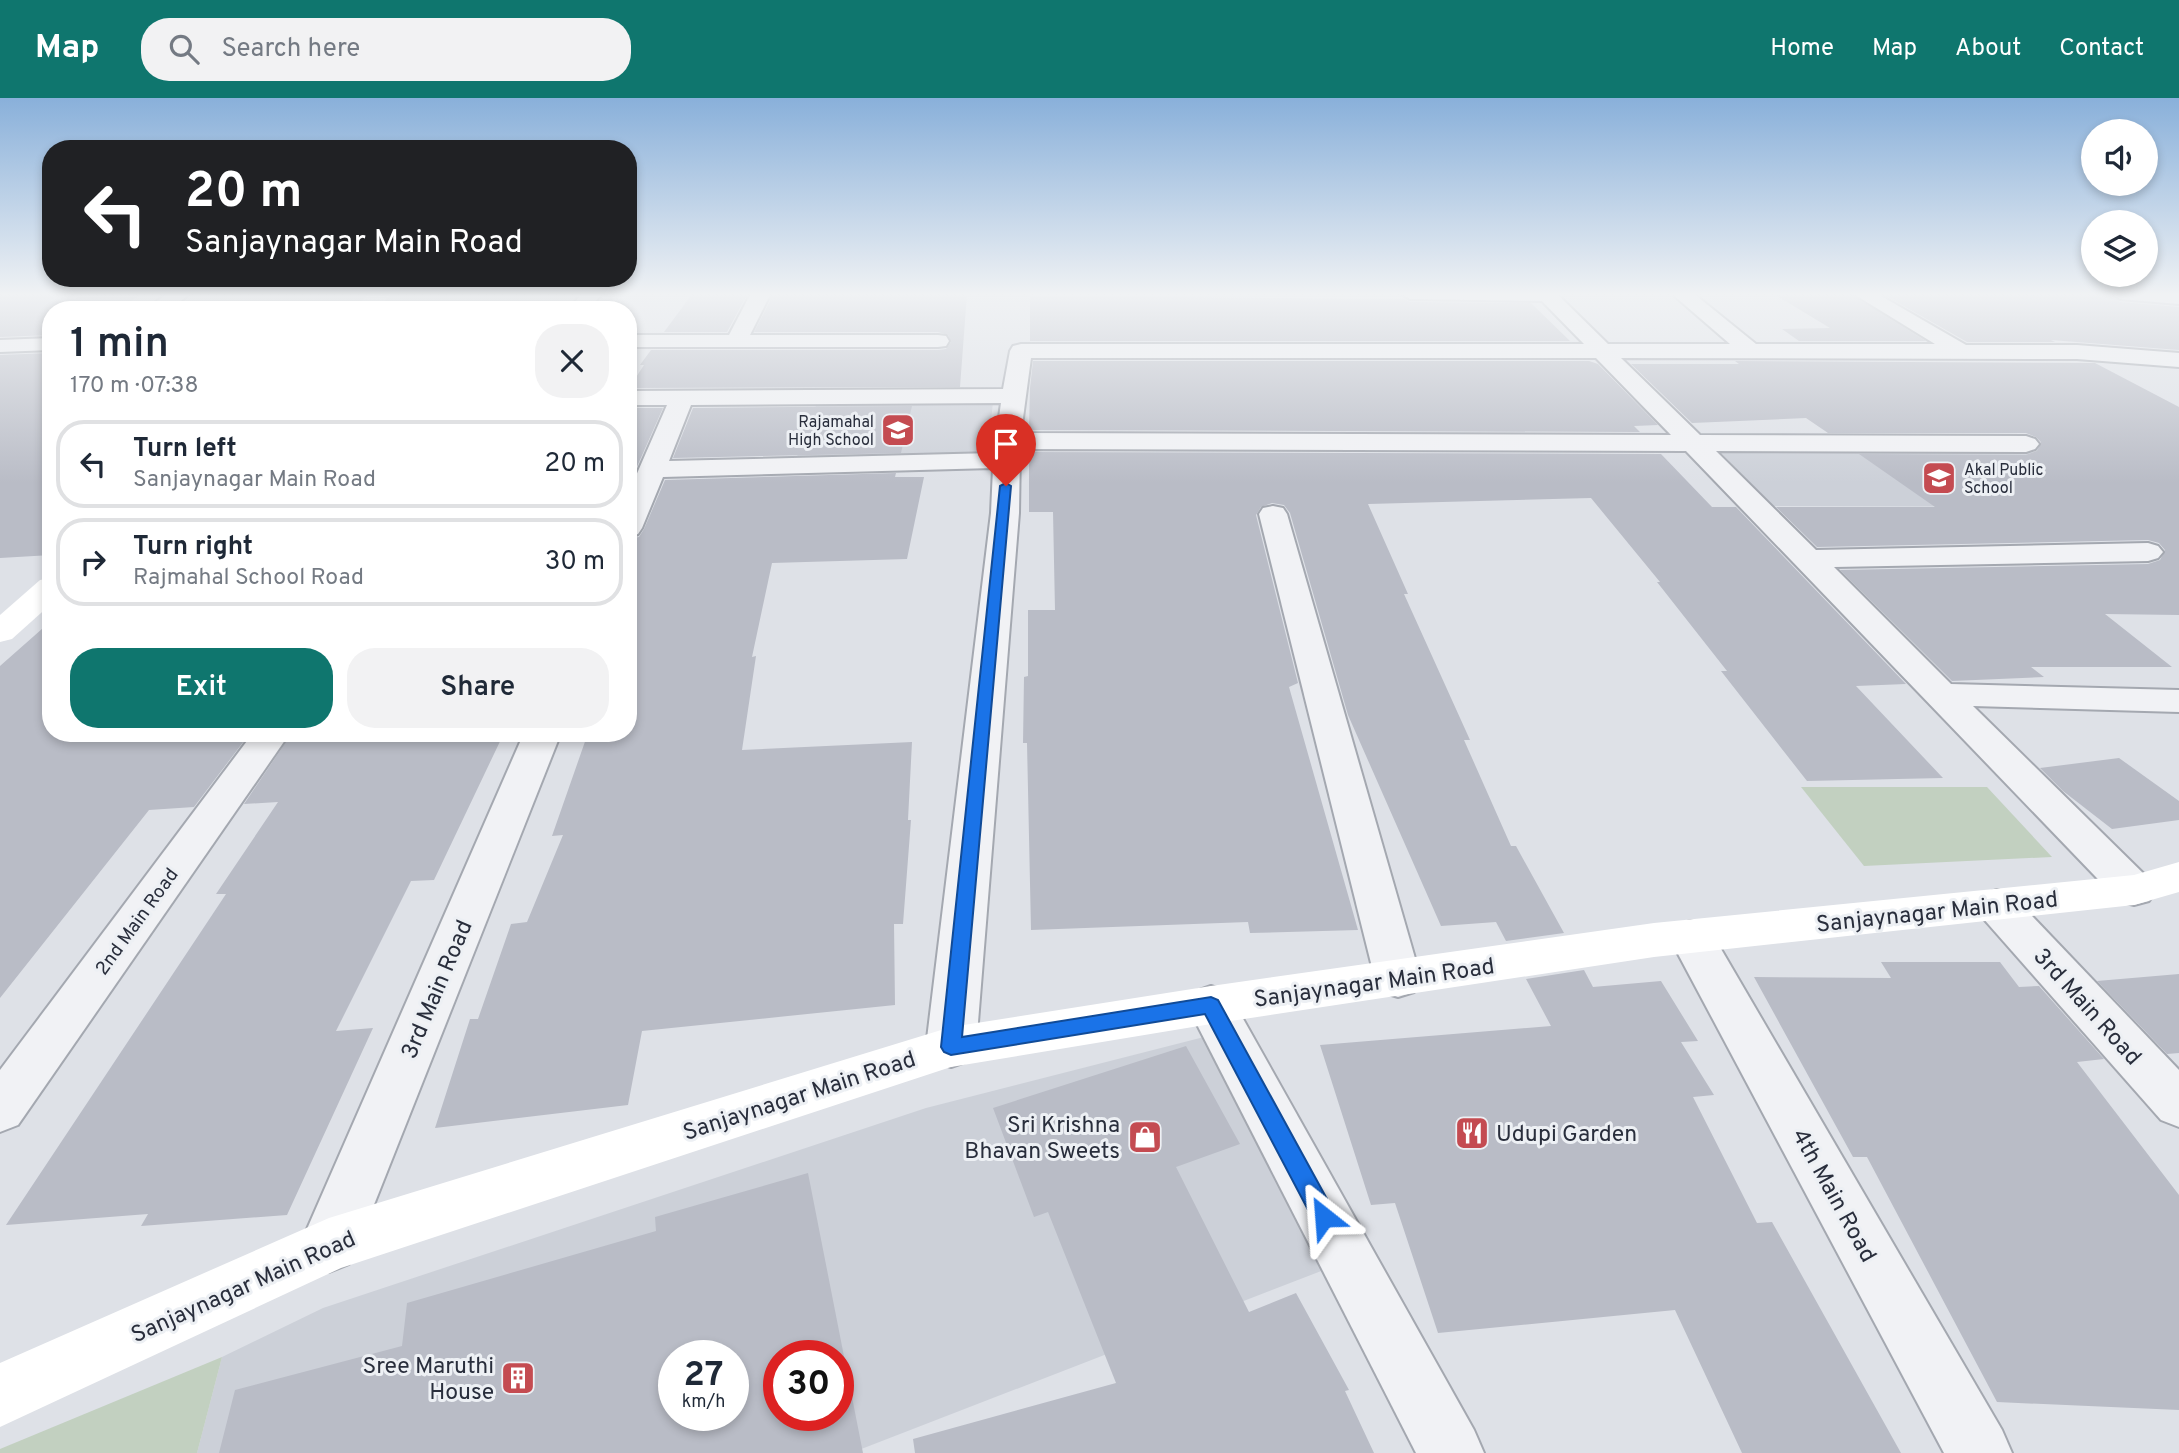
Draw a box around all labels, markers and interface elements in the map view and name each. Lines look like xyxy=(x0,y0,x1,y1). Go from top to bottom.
search box xyxy=(141,18,631,81)
text: Map xyxy=(35,28,99,70)
icon: search xyxy=(165,30,203,68)
text: Search here xyxy=(221,33,360,66)
text: Home xyxy=(1770,34,1834,64)
text: Map xyxy=(1872,34,1917,64)
text: About xyxy=(1955,34,2021,64)
text: Contact xyxy=(2059,34,2144,64)
map controls xyxy=(2081,119,2158,287)
button: sound xyxy=(2081,119,2158,196)
text: 20 m xyxy=(185,163,302,225)
icon: left xyxy=(70,168,161,259)
button: layers xyxy=(2081,210,2158,287)
text: Sanjaynagar Main Road xyxy=(185,224,523,264)
text: 1 min xyxy=(70,319,169,372)
button: close xyxy=(535,324,609,398)
text: 170 m · 07:38 xyxy=(70,372,199,401)
school or university icon: Rajamahal High School xyxy=(879,411,917,449)
place label: Rajamahal High School xyxy=(788,413,874,451)
pin xyxy=(976,414,1036,486)
icon: arrive xyxy=(987,425,1025,463)
text: Turn left xyxy=(133,433,237,466)
icon: left xyxy=(74,445,112,483)
text: 20 m xyxy=(544,448,605,481)
school or university icon: Akal Public School xyxy=(1920,459,1958,497)
place label: Akal Public School xyxy=(1964,461,2043,499)
text: Sanjaynagar Main Road xyxy=(133,466,376,495)
text: Turn right xyxy=(133,531,253,564)
icon: right xyxy=(74,543,112,581)
text: 30 m xyxy=(545,546,605,579)
text: Rajmahal School Road xyxy=(133,564,364,593)
button: Exit xyxy=(70,648,333,728)
button: Share xyxy=(347,648,609,728)
street label: 2nd Main Road xyxy=(91,864,184,980)
street label: Sanjaynagar Main Road xyxy=(1815,886,2060,941)
street label: 3rd Main Road xyxy=(396,916,481,1064)
street label: 3rd Main Road xyxy=(2026,943,2146,1072)
street label: Sanjaynagar Main Road xyxy=(1252,953,1497,1016)
street label: Sanjaynagar Main Road xyxy=(680,1046,920,1149)
place label: Sri Krishna Bhavan Sweets xyxy=(964,1112,1120,1167)
restaurant icon: Udupi Garden xyxy=(1453,1114,1491,1152)
shop icon: Sri Krishna Bhavan Sweets xyxy=(1126,1118,1164,1156)
place label: Udupi Garden xyxy=(1496,1121,1637,1150)
street label: 4th Main Road xyxy=(1784,1124,1881,1268)
position arrow xyxy=(1287,1180,1361,1254)
street label: Sanjaynagar Main Road xyxy=(127,1226,361,1351)
speed limit sign: 30 xyxy=(763,1340,854,1431)
place label: Sree Maruthi House xyxy=(362,1353,494,1408)
text: 27 xyxy=(684,1354,723,1398)
building icon: Sree Maruthi House xyxy=(499,1359,537,1397)
text: km/h xyxy=(682,1391,725,1414)

